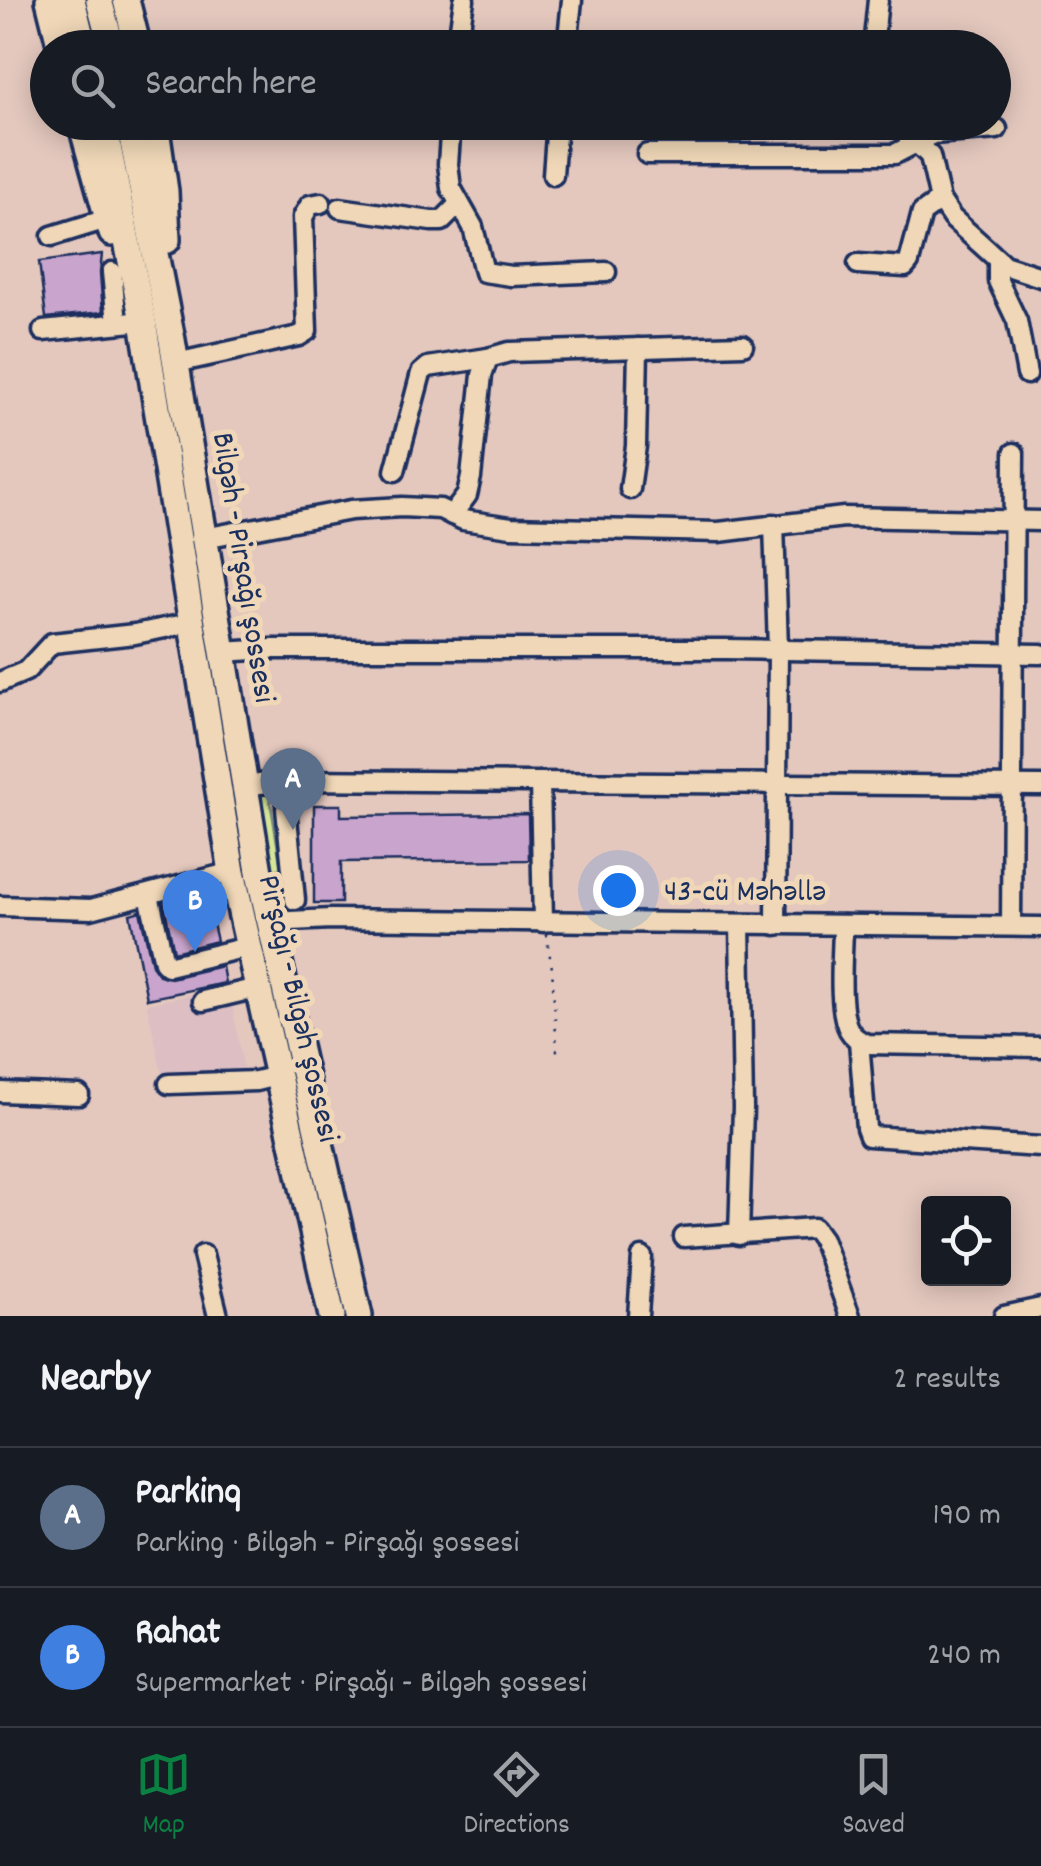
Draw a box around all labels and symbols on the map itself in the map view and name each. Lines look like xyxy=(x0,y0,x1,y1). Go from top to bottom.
street label: Bilgəh - Pirşağı şossesi xyxy=(197,429,285,707)
pin: A xyxy=(260,748,326,830)
your location xyxy=(593,865,644,916)
pin: B xyxy=(162,870,228,952)
street label: Pirşağı - Bilgəh şossesi xyxy=(243,871,349,1147)
street label: 43-cü Məhəllə xyxy=(664,871,826,917)

